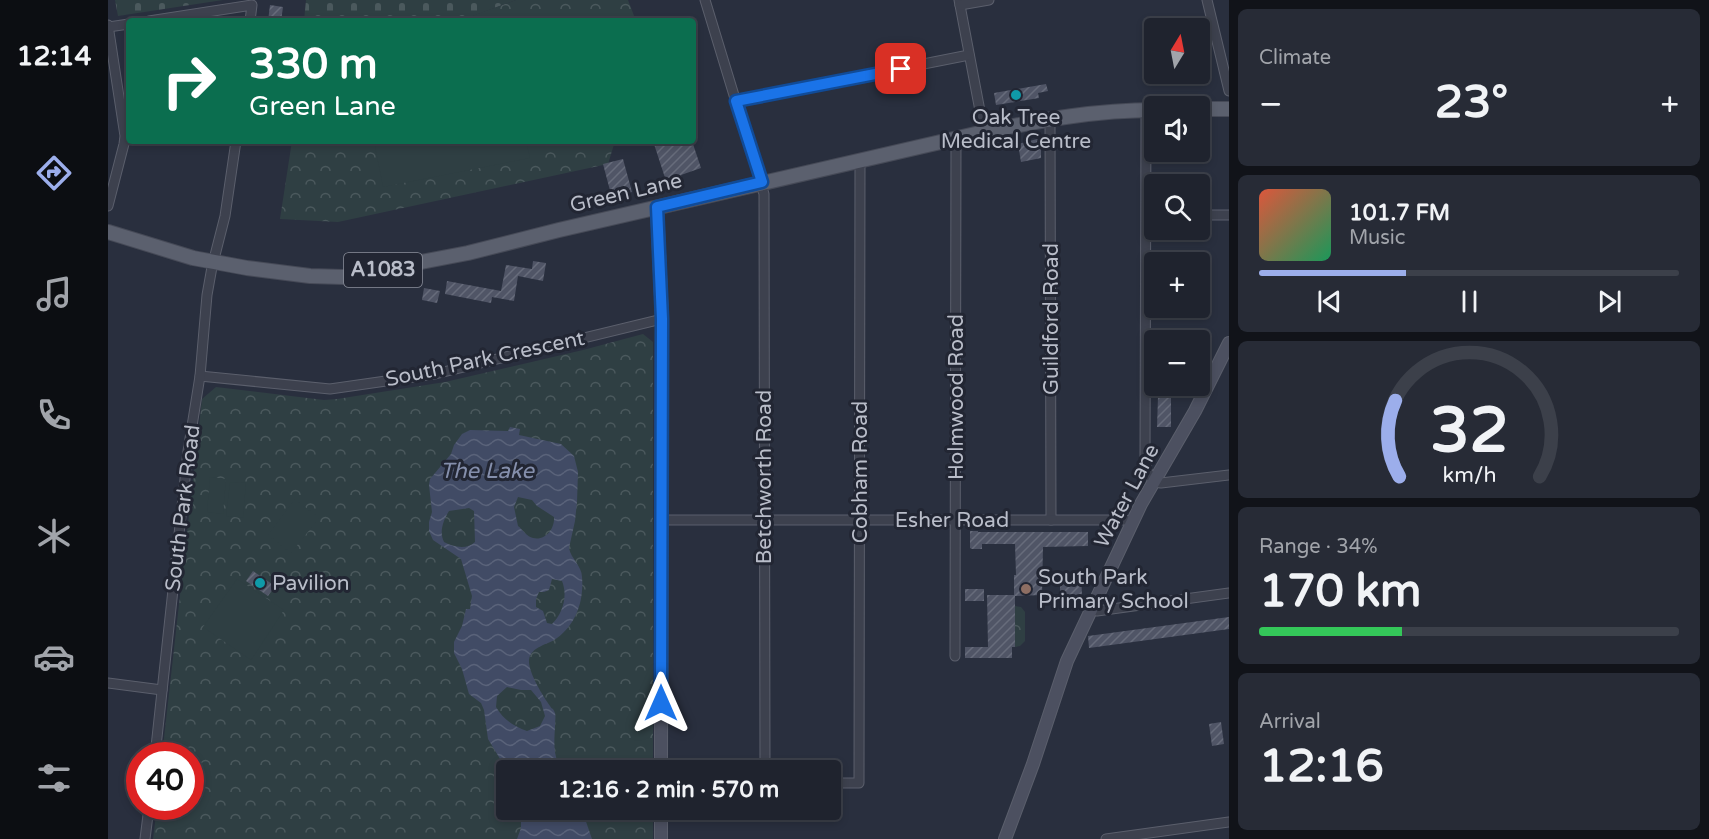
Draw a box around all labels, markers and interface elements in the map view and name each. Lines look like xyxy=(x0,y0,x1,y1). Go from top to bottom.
north arrow xyxy=(1144,18,1210,84)
map controls xyxy=(1144,18,1210,396)
text: 330 m xyxy=(249,39,378,90)
text: 12:14 xyxy=(17,40,91,73)
icon: right xyxy=(150,42,228,120)
pin xyxy=(875,43,926,94)
text: Climate xyxy=(1259,46,1331,70)
icon: arrive xyxy=(884,52,917,85)
text: 23° xyxy=(1435,76,1508,130)
text: − xyxy=(1259,85,1283,124)
text: + xyxy=(1660,85,1679,124)
marker: Oak Tree Medical Centre xyxy=(1009,88,1023,102)
text: Green Lane xyxy=(249,90,396,123)
button: sound xyxy=(1144,96,1210,162)
place label: Oak Tree Medical Centre xyxy=(941,105,1091,154)
icon: directions xyxy=(33,152,75,194)
street label: Green Lane xyxy=(568,168,685,218)
button: search xyxy=(1144,174,1210,240)
text: 101.7 FM xyxy=(1349,200,1450,226)
text: Music xyxy=(1349,226,1405,250)
street label: Guildford Road xyxy=(1039,243,1064,395)
button: + xyxy=(1144,252,1210,318)
road number: A1083 xyxy=(344,253,422,287)
icon: music xyxy=(33,273,75,315)
icon: previous xyxy=(1313,285,1346,318)
icon: pause xyxy=(1453,285,1486,318)
icon: next xyxy=(1593,285,1626,318)
street label: Holmwood Road xyxy=(944,314,969,480)
street label: South Park Crescent xyxy=(383,326,587,392)
button: − xyxy=(1144,330,1210,396)
street label: Betchworth Road xyxy=(752,390,777,564)
icon: phone xyxy=(33,394,75,436)
text: 32 xyxy=(1430,394,1508,469)
street label: Cobham Road xyxy=(848,401,873,543)
street label: South Park Road xyxy=(160,423,206,593)
street label: Water Lane xyxy=(1089,440,1165,552)
water label: The Lake xyxy=(440,458,536,484)
text: km/h xyxy=(1442,462,1496,488)
street label: Esher Road xyxy=(895,508,1009,533)
icon: climate xyxy=(33,515,75,557)
text: Range · 34% xyxy=(1259,535,1378,559)
place label: South Park Primary School xyxy=(1038,565,1189,614)
text: 170 km xyxy=(1259,565,1421,619)
place label: Pavilion xyxy=(272,571,350,596)
marker: Pavilion xyxy=(253,576,267,590)
marker: South Park Primary School xyxy=(1019,582,1033,596)
icon: car xyxy=(33,636,75,678)
position arrow xyxy=(629,671,693,735)
text: Arrival xyxy=(1259,710,1321,734)
text: 12:16 xyxy=(1259,740,1384,794)
speed limit sign: 40 xyxy=(126,742,204,820)
icon: filters xyxy=(33,757,75,799)
text: 12:16 · 2 min · 570 m xyxy=(558,777,779,803)

